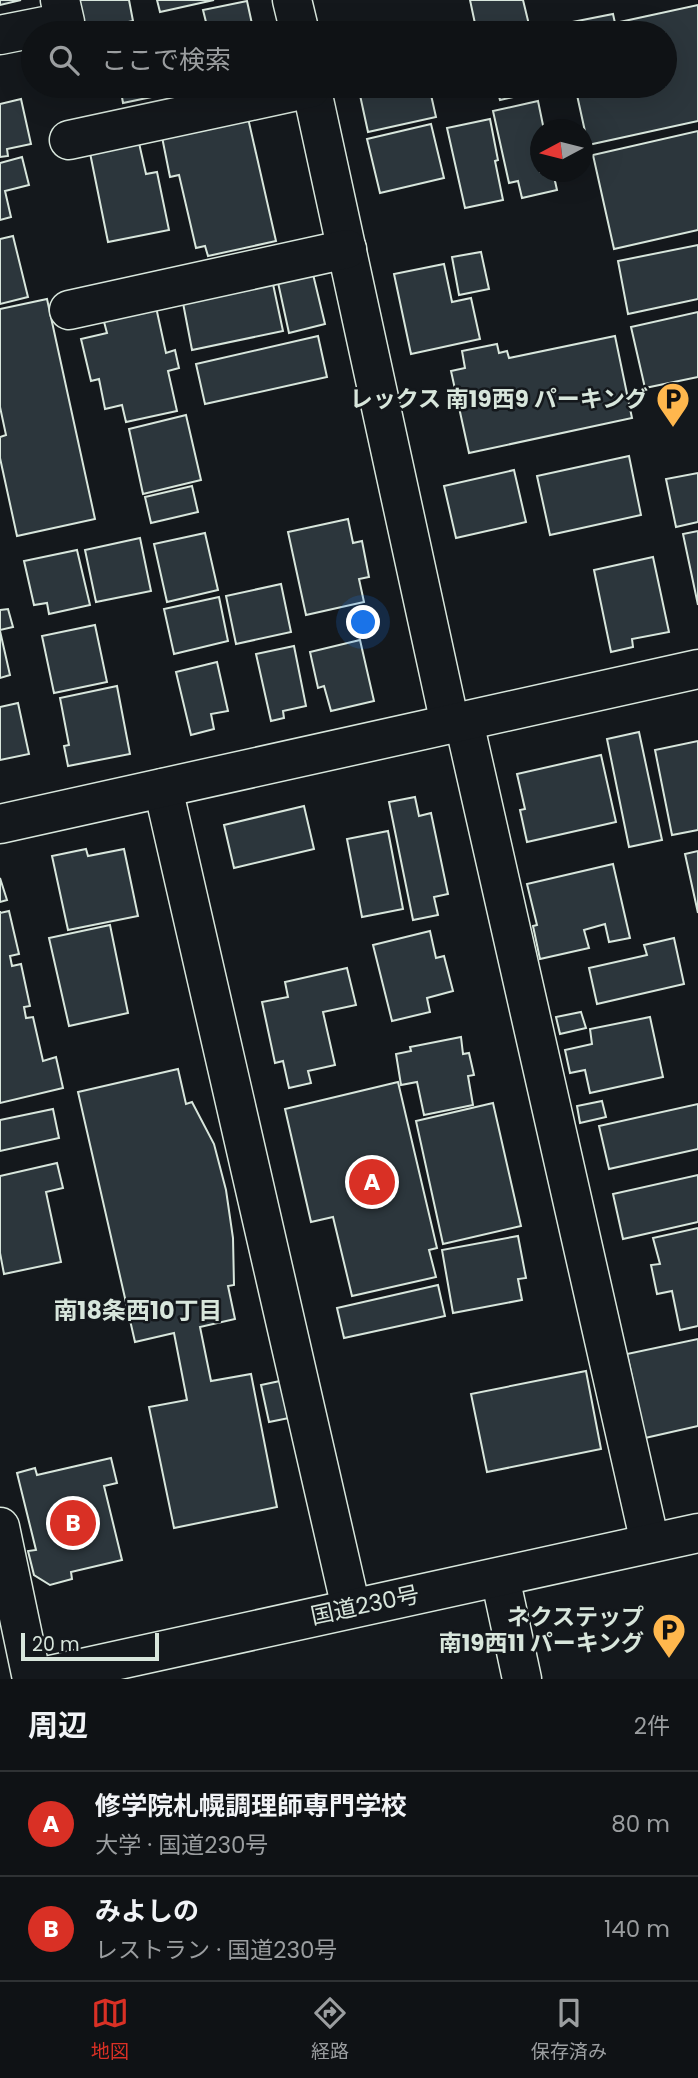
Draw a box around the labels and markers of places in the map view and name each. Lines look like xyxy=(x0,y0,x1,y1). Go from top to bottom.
parking icon: レックス 南19西9 パーキング xyxy=(654,380,692,429)
place label: レックス 南19西9 パーキング xyxy=(350,383,648,415)
pin: A xyxy=(349,1156,395,1208)
pin: B xyxy=(50,1497,96,1549)
place label: ネクステップ 南19西11 パーキング xyxy=(439,1601,644,1659)
parking icon: ネクステップ 南19西11 パーキング xyxy=(650,1611,688,1660)

